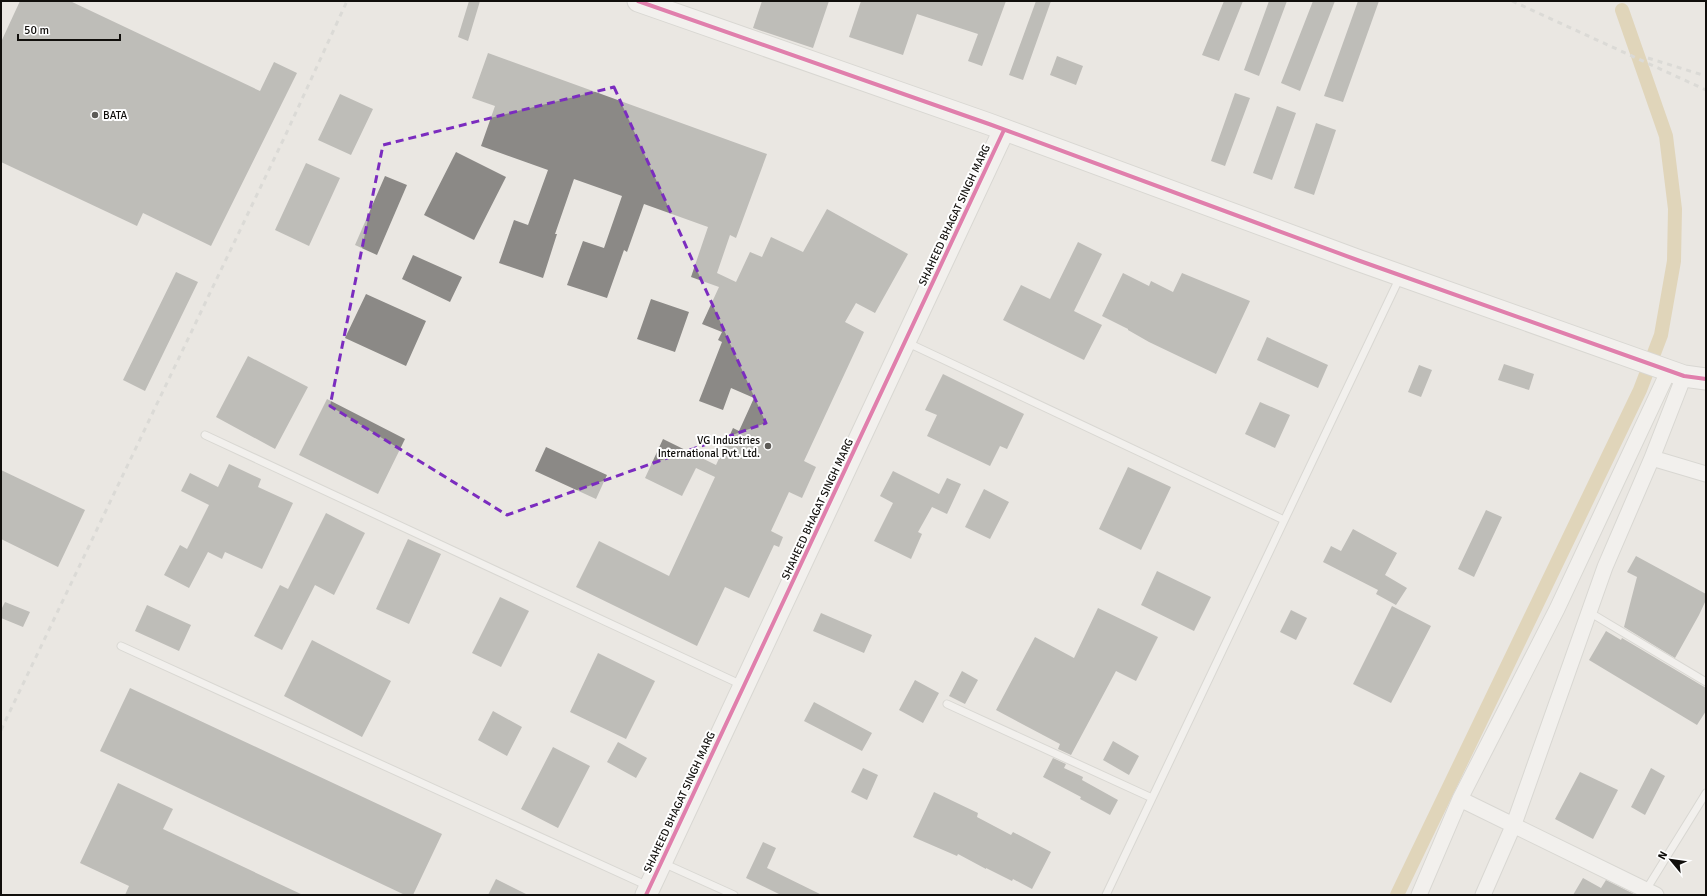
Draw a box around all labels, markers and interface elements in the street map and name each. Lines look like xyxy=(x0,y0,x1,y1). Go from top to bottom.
scale bar xyxy=(18,16,120,42)
text: 50 m xyxy=(24,23,49,38)
place label: BATA xyxy=(103,109,127,122)
marker: BATA xyxy=(90,110,100,120)
street label: SHAHEED BHAGAT SINGH MARG xyxy=(916,143,993,288)
place label: VG Industries International Pvt. Ltd. xyxy=(658,434,760,460)
street label: SHAHEED BHAGAT SINGH MARG xyxy=(779,437,856,582)
marker: VG Industries International Pvt. Ltd. xyxy=(763,441,773,451)
street label: SHAHEED BHAGAT SINGH MARG xyxy=(641,730,718,875)
north arrow xyxy=(1651,840,1691,880)
text: N xyxy=(1655,849,1670,862)

